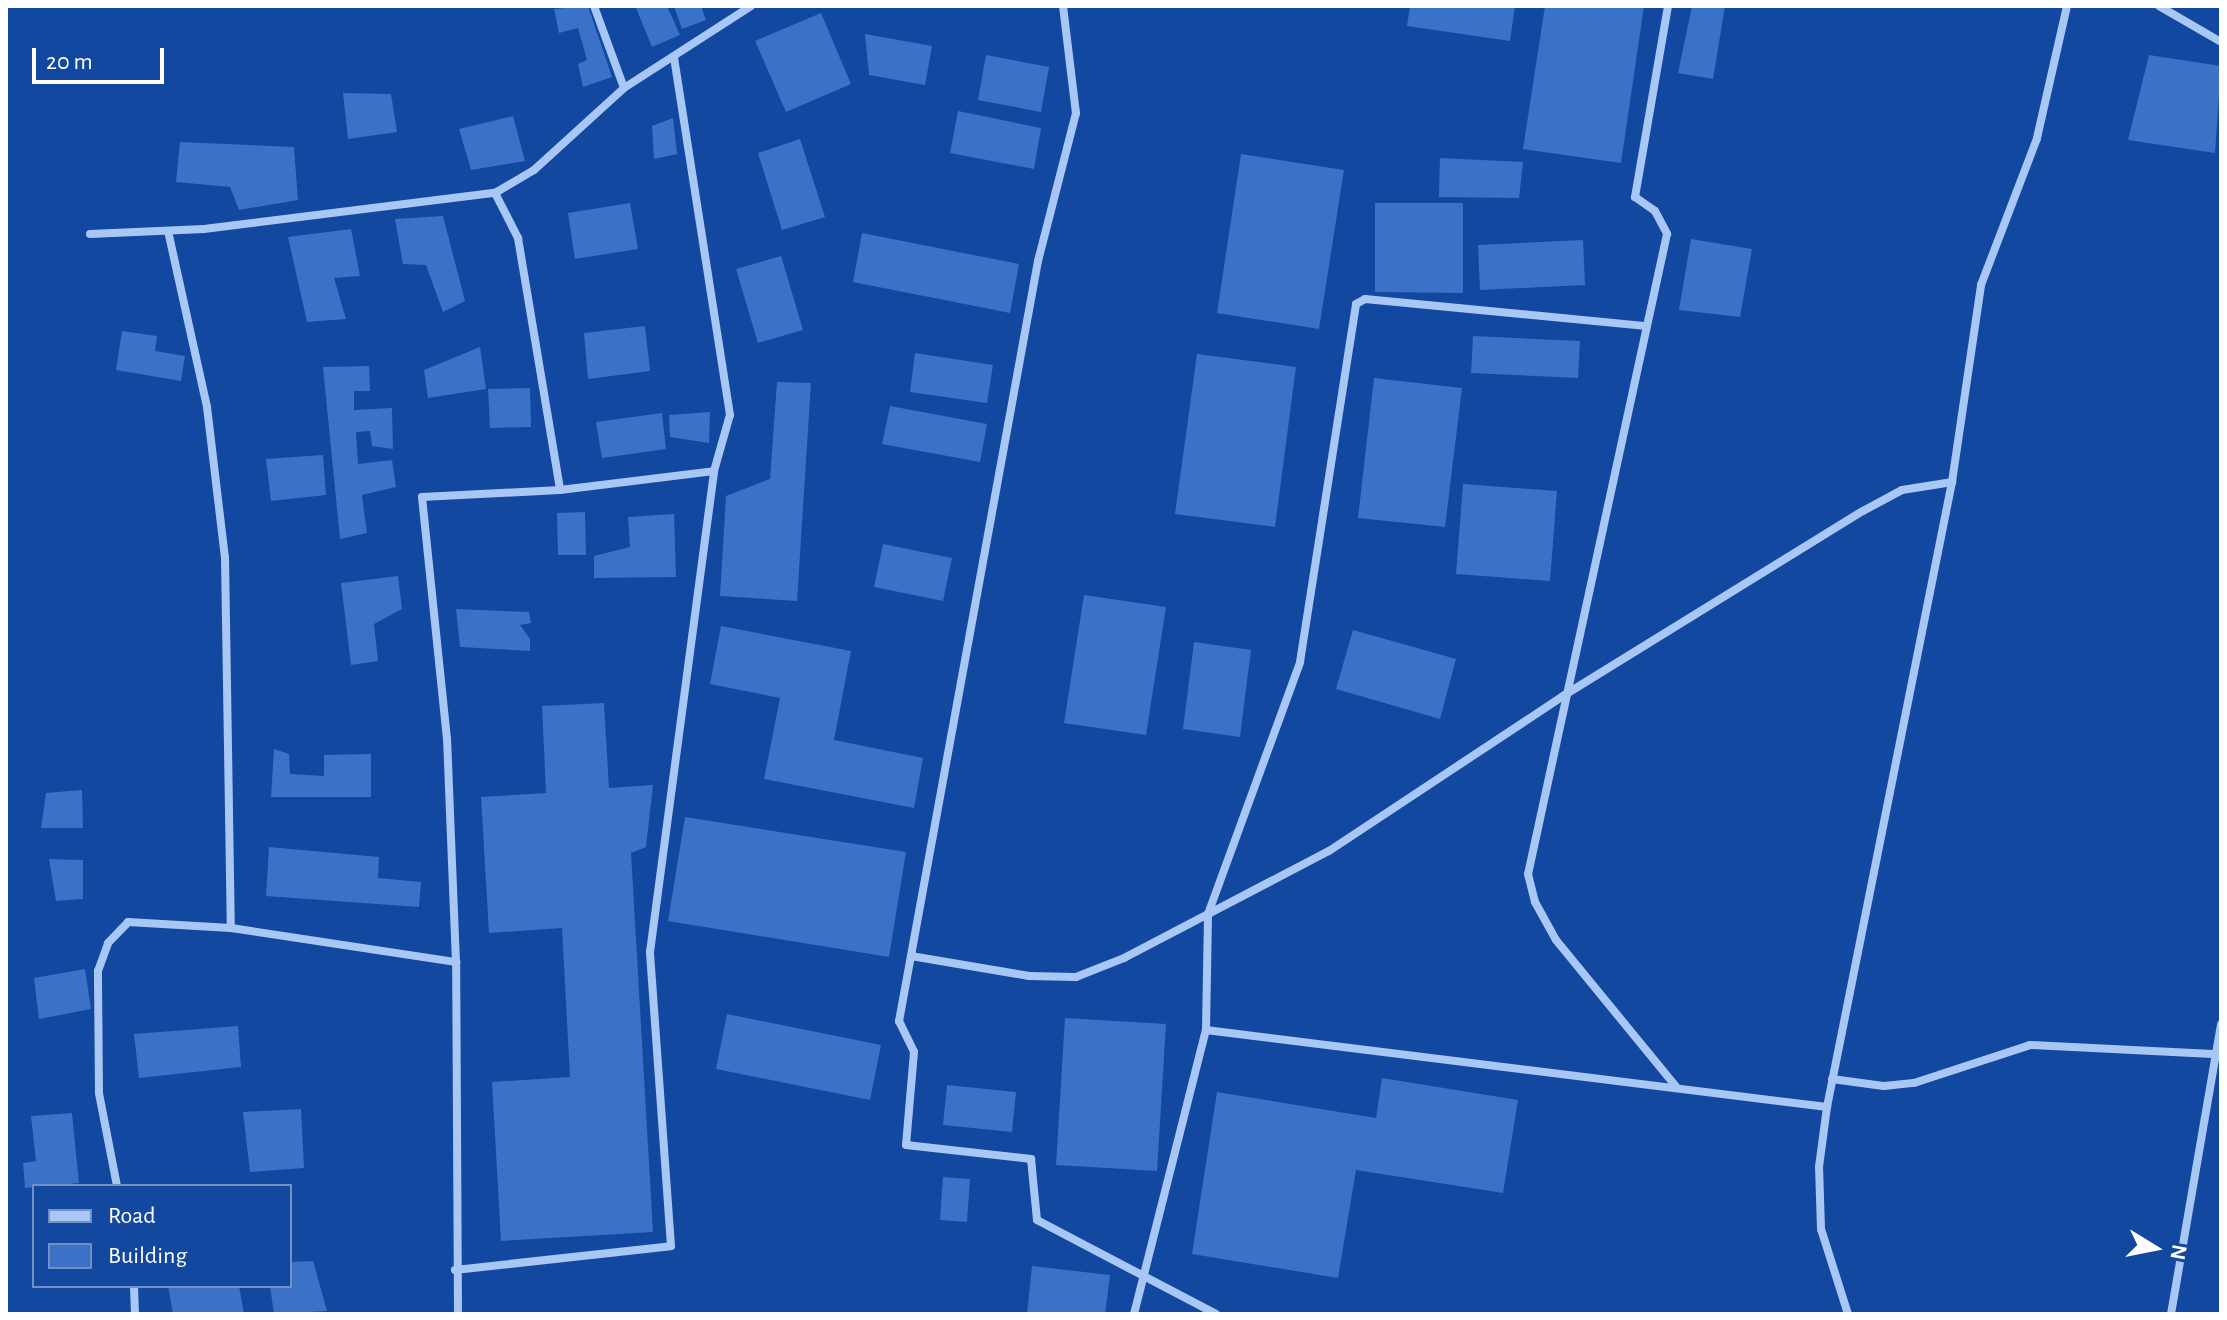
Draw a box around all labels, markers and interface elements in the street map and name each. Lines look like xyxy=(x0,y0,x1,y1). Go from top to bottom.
scale bar xyxy=(36,32,168,82)
text: 20 m xyxy=(46,50,93,74)
legend xyxy=(32,1184,292,1288)
text: Road xyxy=(108,1204,156,1228)
north arrow xyxy=(2115,1208,2195,1288)
text: N xyxy=(2166,1243,2191,1262)
text: Building xyxy=(108,1244,187,1268)

